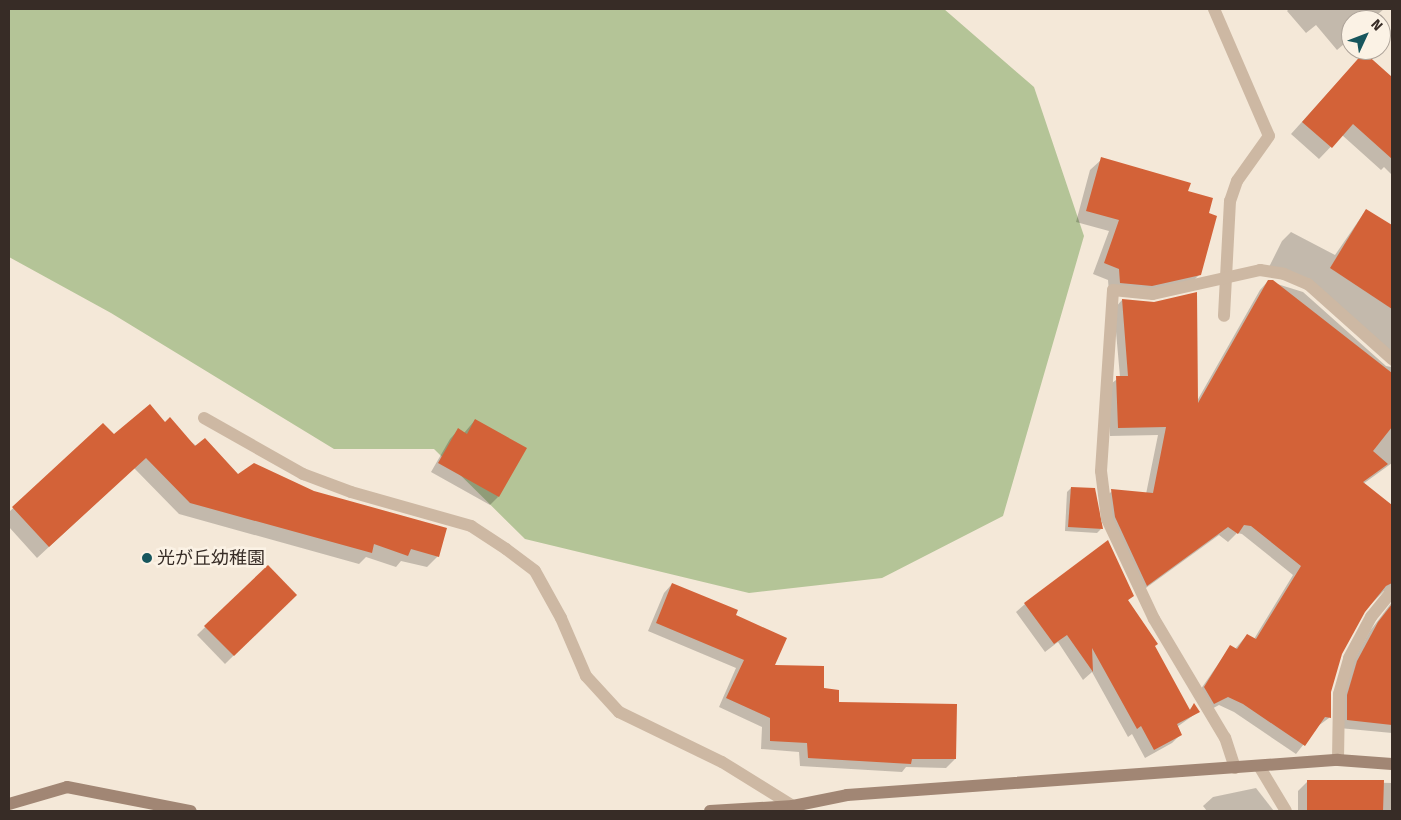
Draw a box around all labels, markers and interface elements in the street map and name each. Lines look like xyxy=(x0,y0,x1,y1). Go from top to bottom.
north arrow xyxy=(1341,10,1391,60)
text: N xyxy=(1367,16,1386,34)
place label: 光が丘幼稚園 xyxy=(157,547,265,569)
marker: 光が丘幼稚園 xyxy=(141,552,153,564)

